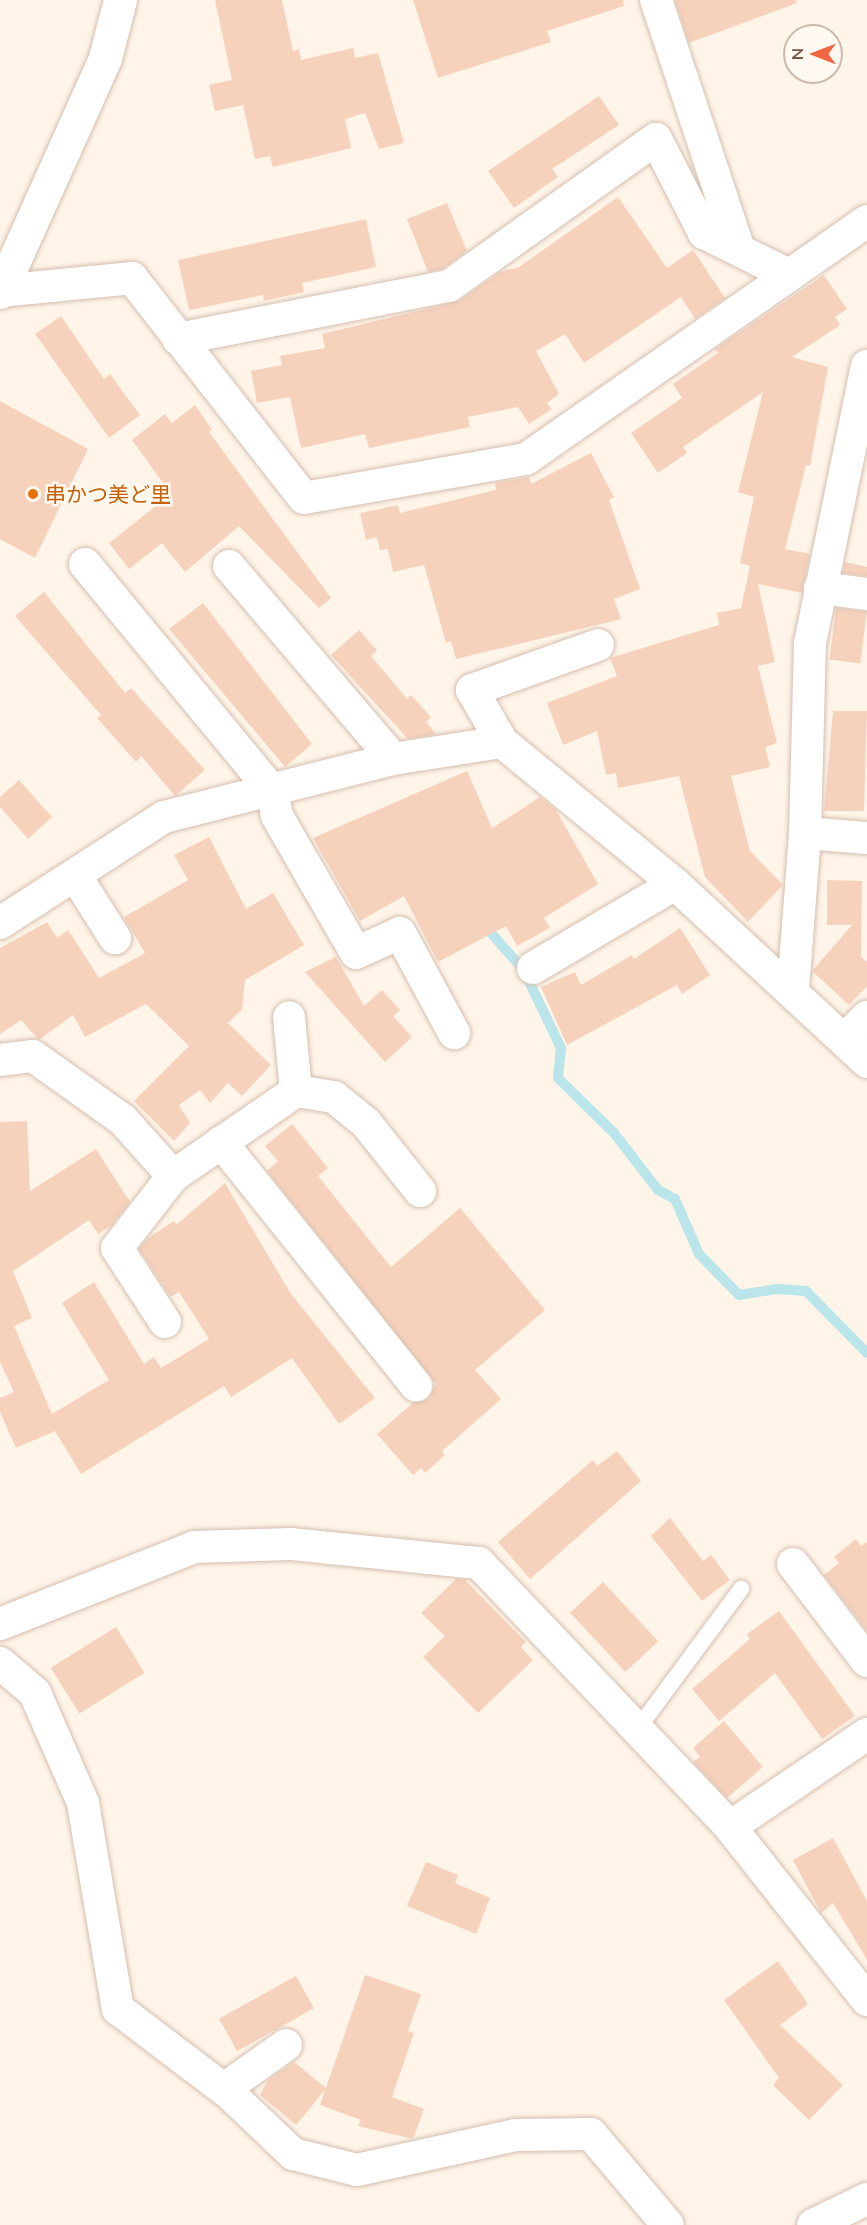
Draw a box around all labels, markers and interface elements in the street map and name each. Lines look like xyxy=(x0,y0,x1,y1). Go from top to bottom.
north arrow xyxy=(783,24,843,84)
text: N xyxy=(787,48,806,60)
place label: 串かつ美ど里 xyxy=(45,481,171,507)
marker: 串かつ美ど里 xyxy=(26,487,40,501)

